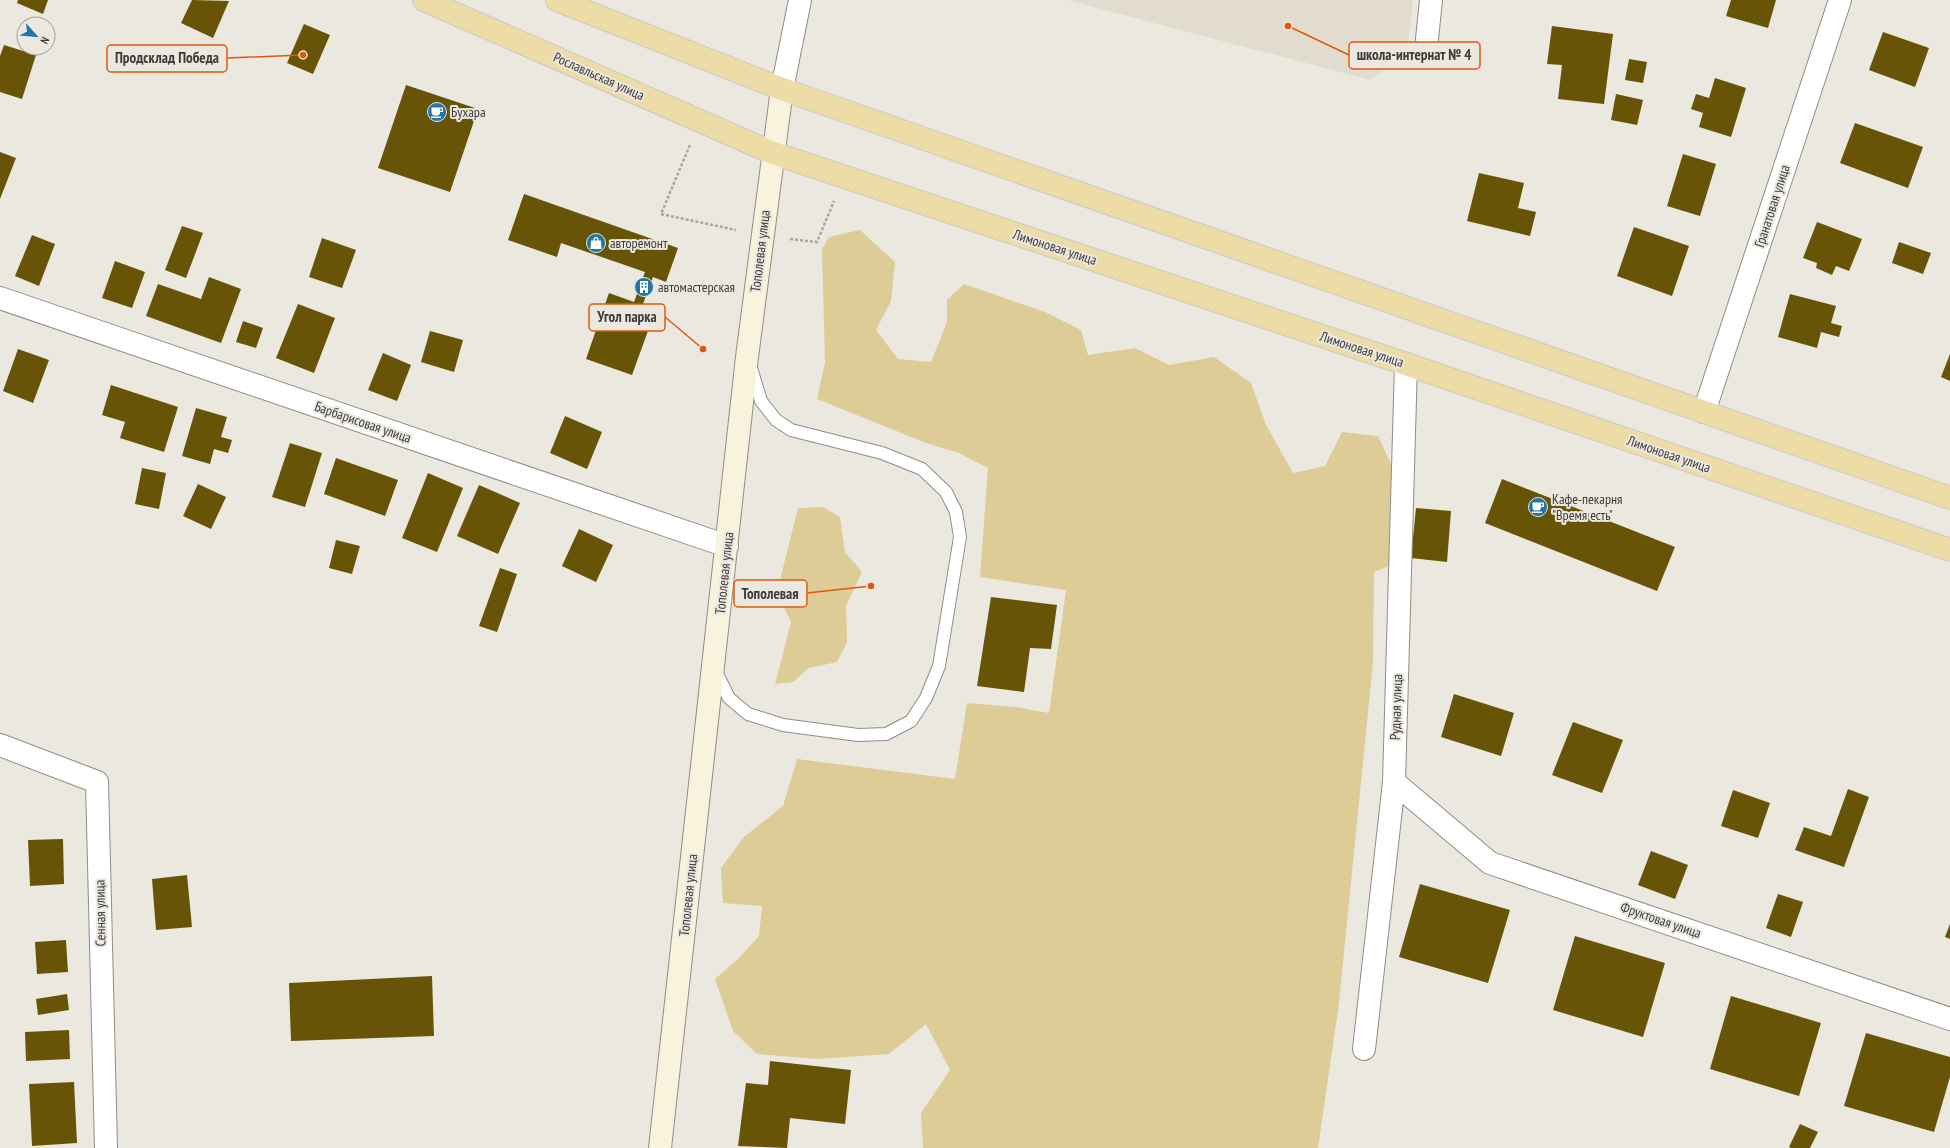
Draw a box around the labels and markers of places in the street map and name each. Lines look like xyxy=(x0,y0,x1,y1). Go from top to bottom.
callout: школа-интернат № 4 xyxy=(1349,42,1480,69)
callout: Продсклад Победа xyxy=(107,45,227,72)
cafe icon: Бухара xyxy=(426,101,448,123)
place label: Бухара xyxy=(451,103,486,121)
shop icon: авторемонт xyxy=(585,232,607,254)
place label: авторемонт xyxy=(610,234,668,252)
building icon: автомастерская xyxy=(633,276,655,298)
place label: автомастерская xyxy=(658,278,735,296)
callout: Угол парка xyxy=(589,304,665,331)
place label: Кафе-пекарня "Время есть" xyxy=(1552,490,1622,524)
cafe icon: Кафе-пекарня "Время есть" xyxy=(1527,496,1549,518)
callout: Тополевая xyxy=(734,580,807,607)

